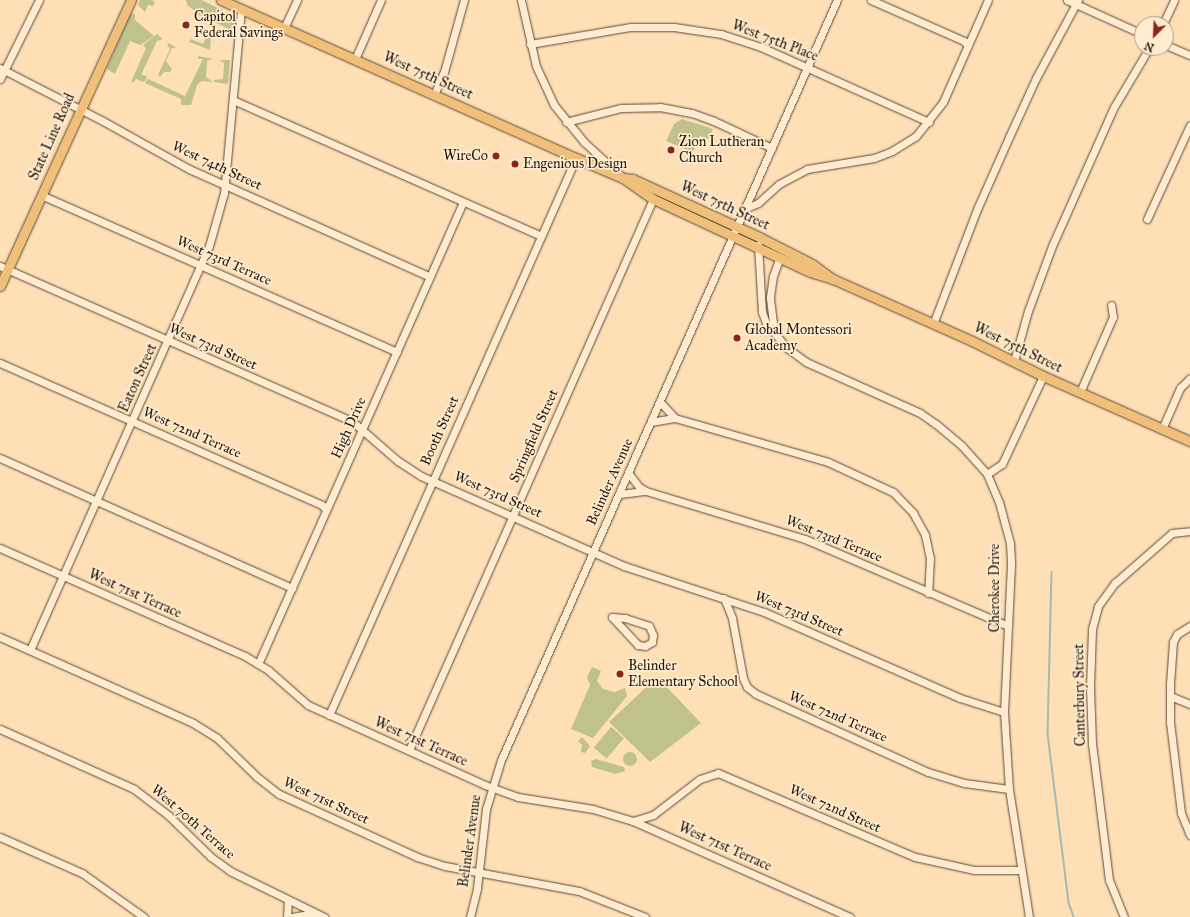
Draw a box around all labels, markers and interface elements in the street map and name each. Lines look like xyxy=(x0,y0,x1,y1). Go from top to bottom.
place label: Capitol Federal Savings xyxy=(194,9,283,42)
north arrow xyxy=(1134,16,1174,56)
street label: West 75th Place xyxy=(730,17,820,65)
marker: Capitol Federal Savings xyxy=(181,20,191,30)
text: N xyxy=(1142,39,1156,54)
street label: West 75th Street xyxy=(381,49,475,103)
street label: State Line Road xyxy=(25,91,79,183)
place label: Zion Lutheran Church xyxy=(679,134,764,166)
street label: West 74th Street xyxy=(169,138,265,194)
marker: Zion Lutheran Church xyxy=(666,145,676,155)
place label: WireCo xyxy=(443,148,488,164)
marker: WireCo xyxy=(491,151,501,161)
place label: Engenious Design xyxy=(523,156,627,172)
marker: Engenious Design xyxy=(510,159,520,169)
street label: West 75th Street xyxy=(678,178,772,234)
street label: West 73rd Terrace xyxy=(174,233,274,289)
street label: West 75th Street xyxy=(971,319,1065,377)
street label: West 73rd Street xyxy=(166,320,260,374)
place label: Global Montessori Academy xyxy=(745,322,852,354)
marker: Global Montessori Academy xyxy=(732,333,742,343)
street label: Eaton Street xyxy=(115,341,161,415)
street label: Springfield Street xyxy=(506,387,562,485)
street label: Booth Street xyxy=(417,394,463,468)
street label: High Drive xyxy=(328,395,370,461)
street label: West 72nd Terrace xyxy=(140,404,244,462)
street label: Belinder Avenue xyxy=(583,436,637,528)
street label: West 73rd Street xyxy=(451,468,545,522)
street label: West 73rd Terrace xyxy=(783,512,885,566)
street label: Cherokee Drive xyxy=(987,544,1003,632)
street label: West 71st Terrace xyxy=(86,566,184,622)
street label: West 73rd Street xyxy=(752,588,846,640)
street label: Canterbury Street xyxy=(1071,643,1089,747)
place label: Belinder Elementary School xyxy=(628,658,738,690)
marker: Belinder Elementary School xyxy=(615,669,625,679)
street label: West 72nd Terrace xyxy=(786,688,890,746)
street label: West 71st Terrace xyxy=(372,714,470,770)
street label: West 71st Street xyxy=(281,774,371,828)
street label: West 70th Terrace xyxy=(148,781,238,863)
street label: West 72nd Street xyxy=(787,781,883,837)
street label: Belinder Avenue xyxy=(455,794,485,888)
street label: West 71st Terrace xyxy=(676,819,774,875)

